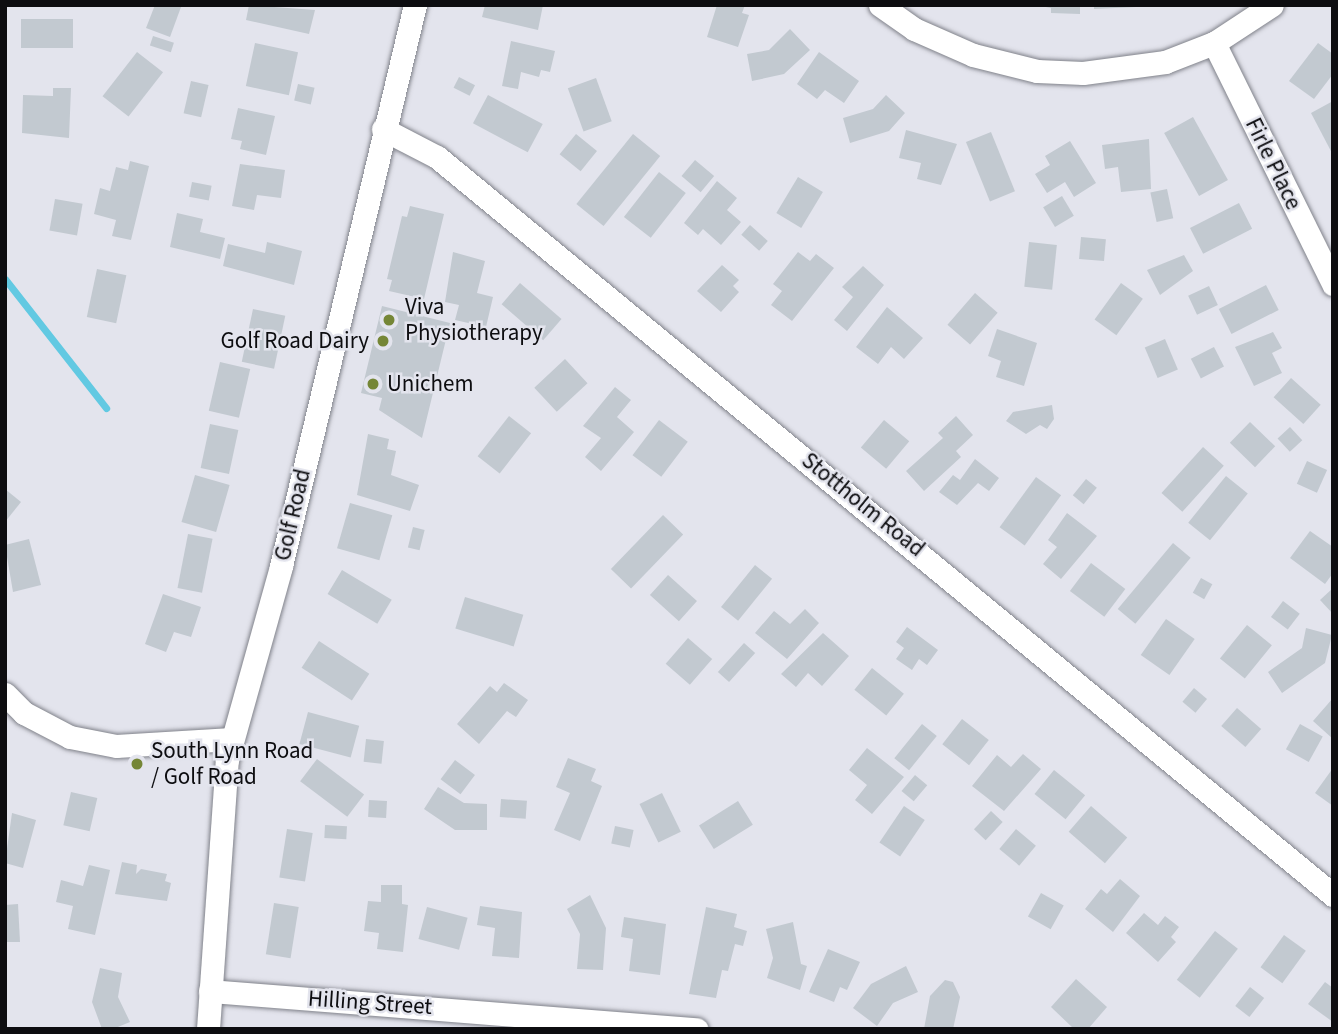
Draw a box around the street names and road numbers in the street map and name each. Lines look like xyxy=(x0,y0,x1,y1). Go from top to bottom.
street label: Firle Place xyxy=(1239,114,1307,214)
street label: Stottholm Road xyxy=(796,447,930,563)
street label: Golf Road xyxy=(269,466,317,564)
street label: Hilling Street xyxy=(307,985,433,1021)

